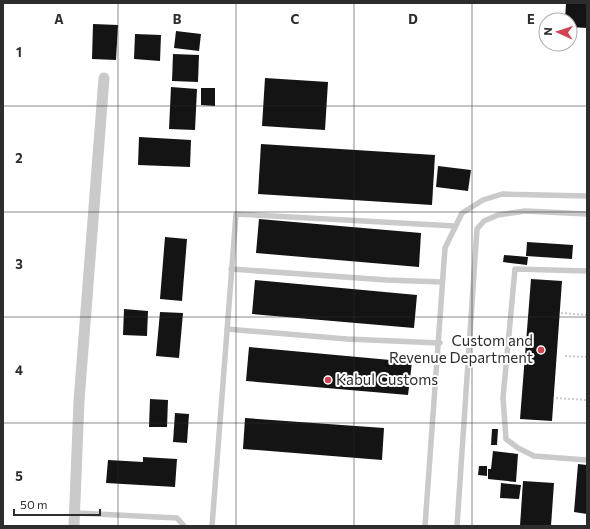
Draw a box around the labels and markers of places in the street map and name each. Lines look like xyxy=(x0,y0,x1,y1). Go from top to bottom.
place label: Custom and Revenue Department xyxy=(389,331,533,366)
marker: Custom and Revenue Department xyxy=(536,345,546,355)
place label: Kabul Customs xyxy=(336,370,438,388)
marker: Kabul Customs xyxy=(323,375,333,385)

